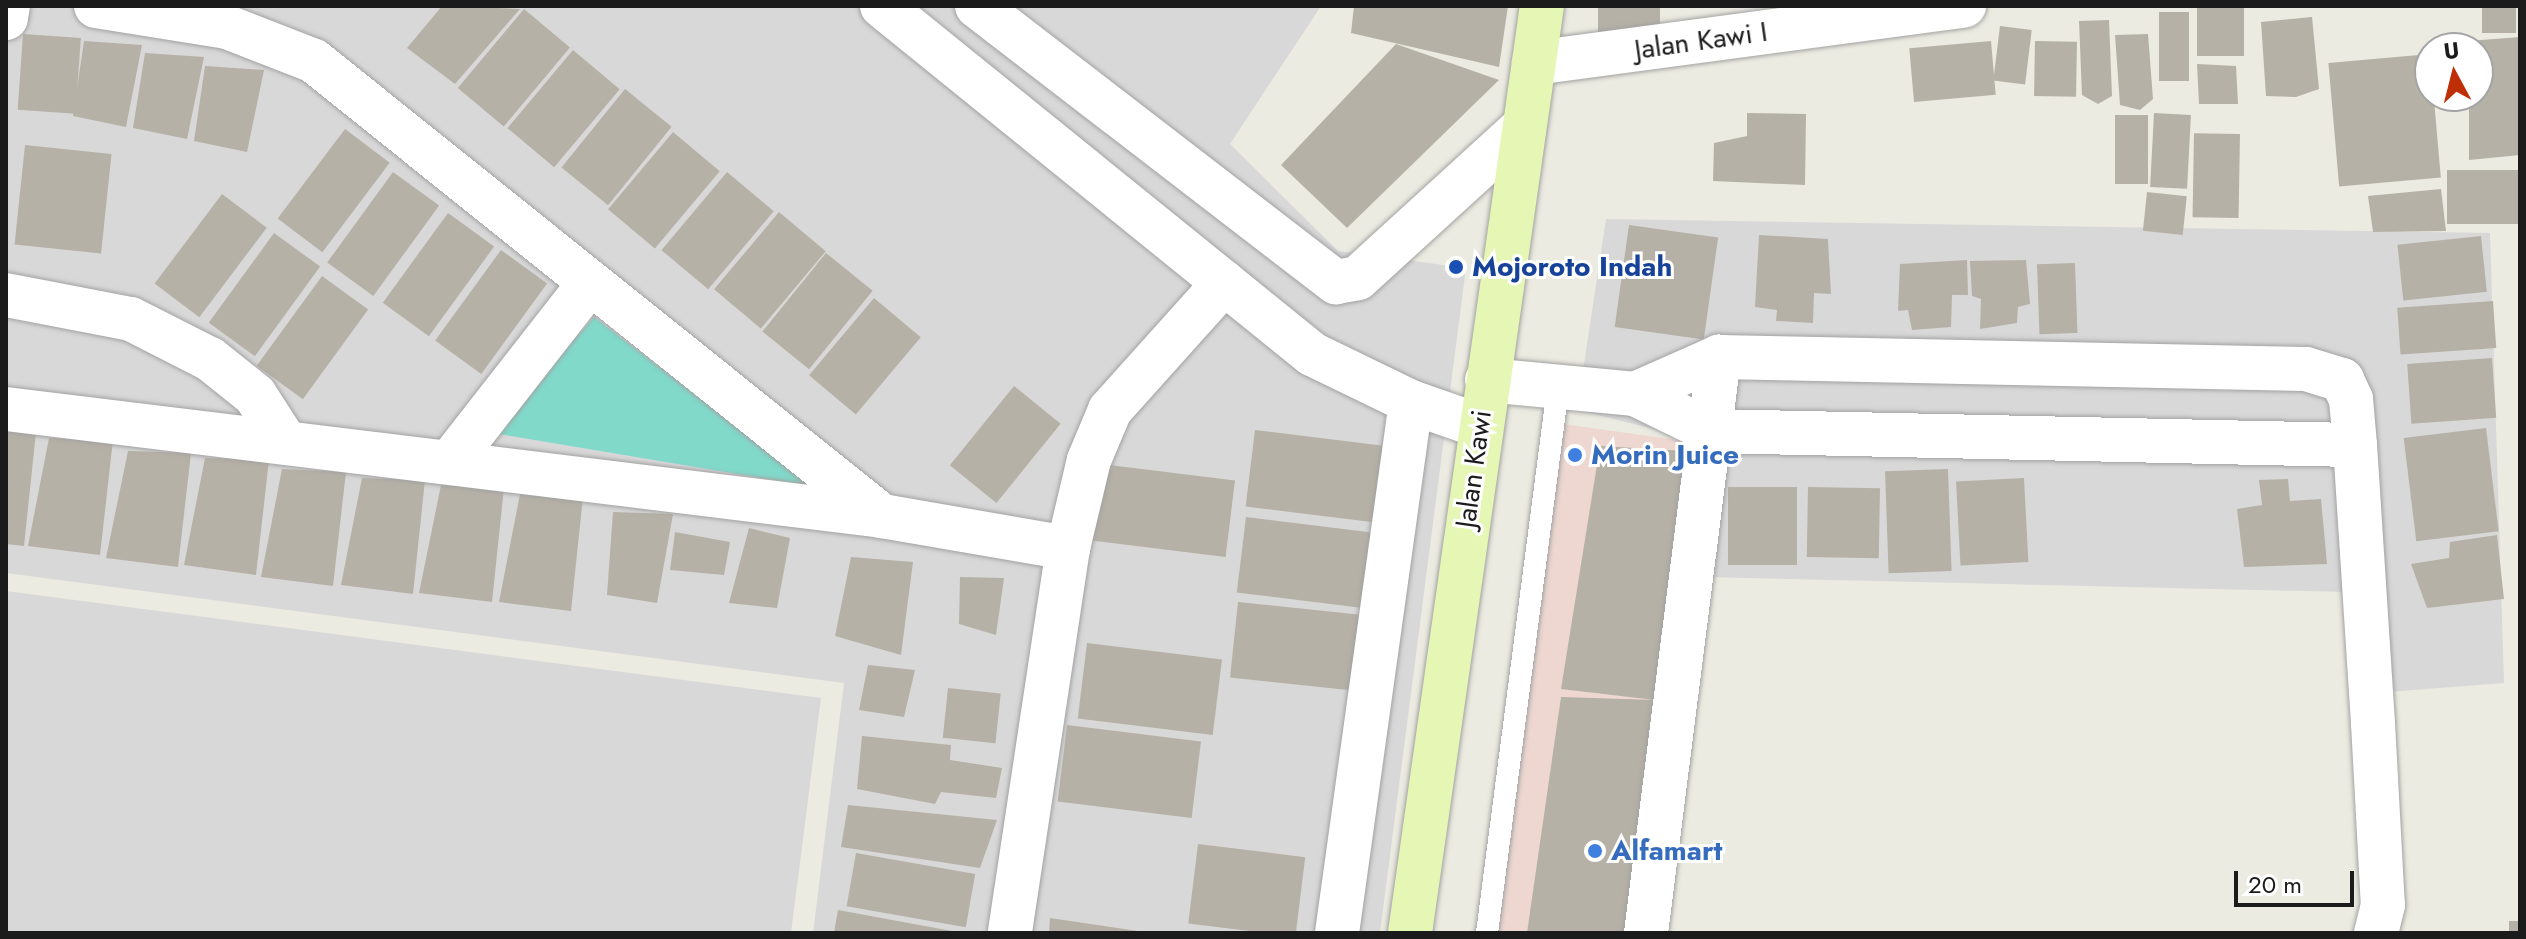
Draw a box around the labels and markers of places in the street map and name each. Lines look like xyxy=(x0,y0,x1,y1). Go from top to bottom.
place label: Mojoroto Indah xyxy=(1472,250,1672,284)
marker: Mojoroto Indah xyxy=(1447,258,1465,276)
place label: Morin Juice xyxy=(1591,438,1739,472)
marker: Morin Juice xyxy=(1566,446,1584,464)
place label: Alfamart xyxy=(1611,834,1722,868)
marker: Alfamart xyxy=(1586,842,1604,860)

